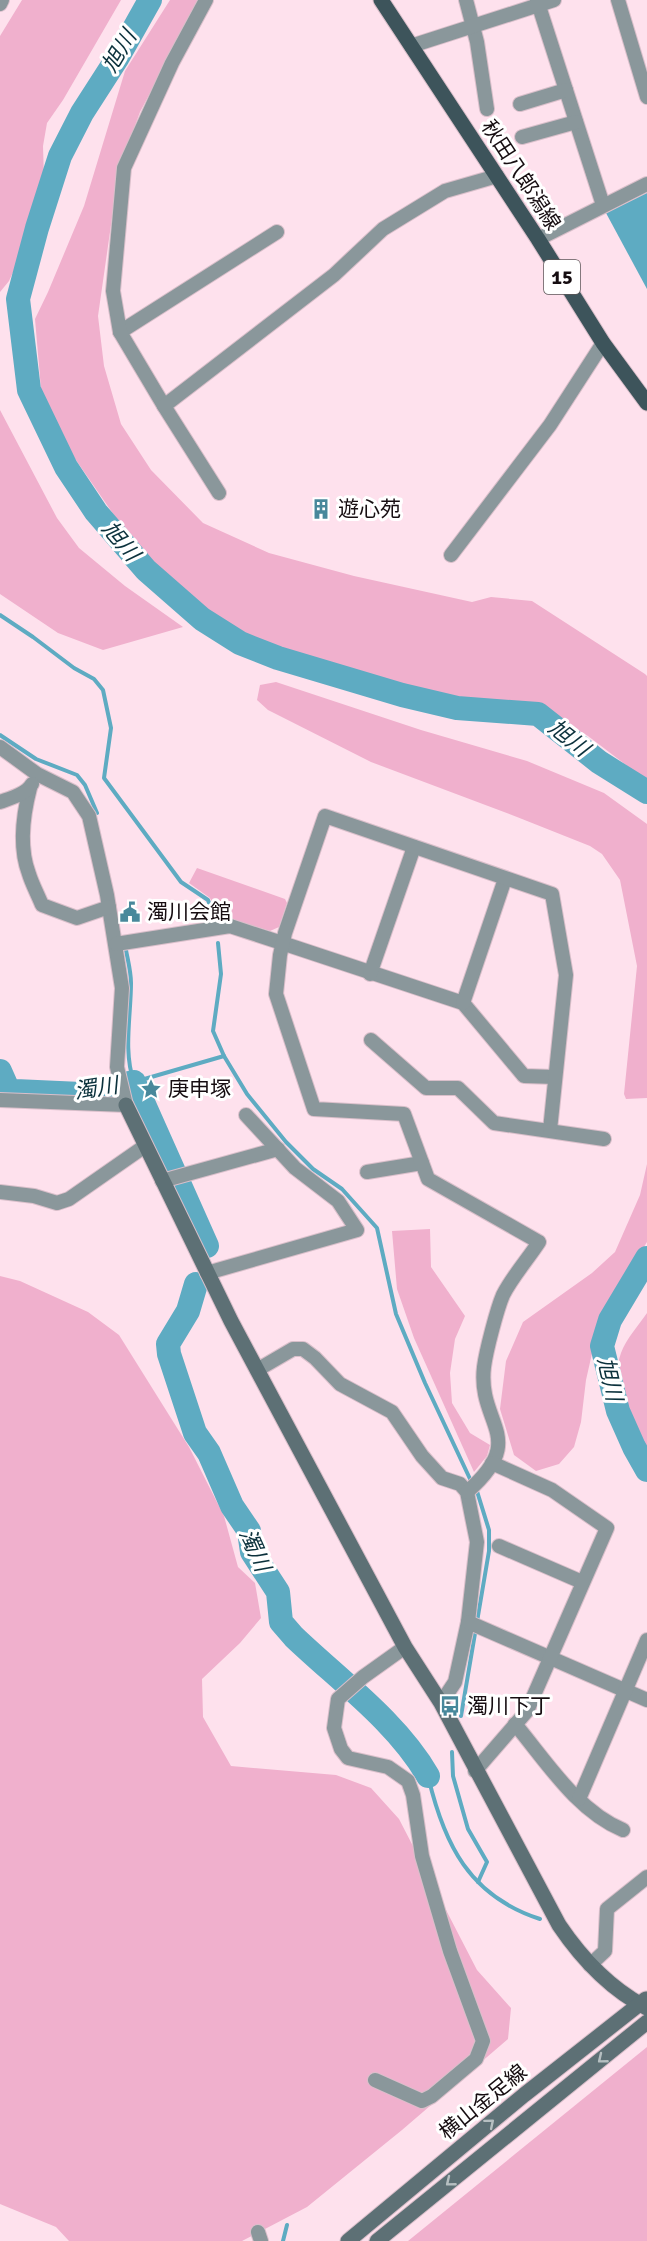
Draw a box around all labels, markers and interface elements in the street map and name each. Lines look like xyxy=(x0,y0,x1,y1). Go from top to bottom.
water label: 旭川 xyxy=(96,23,143,77)
street label: 秋田八郎潟線 xyxy=(476,115,566,235)
road number: 15 xyxy=(544,260,580,294)
place label: 遊心苑 xyxy=(338,496,401,522)
building icon: 遊心苑 xyxy=(309,497,333,521)
water label: 旭川 xyxy=(97,515,147,568)
water label: 旭川 xyxy=(543,714,596,763)
place label: 濁川会館 xyxy=(147,899,231,925)
public building icon: 濁川会館 xyxy=(118,900,142,924)
water label: 濁川 xyxy=(72,1071,122,1105)
place label: 庚申塚 xyxy=(168,1076,231,1102)
place icon: 庚申塚 xyxy=(139,1077,163,1101)
water label: 旭川 xyxy=(592,1355,629,1405)
water label: 濁川 xyxy=(234,1524,277,1577)
place label: 濁川下丁 xyxy=(467,1693,551,1719)
bus stop icon: 濁川下丁 xyxy=(438,1694,462,1718)
one-way arrow xyxy=(597,2052,608,2063)
street label: 横山金足線 xyxy=(434,2059,532,2145)
one-way arrow xyxy=(483,2119,494,2130)
one-way arrow xyxy=(446,2174,457,2185)

